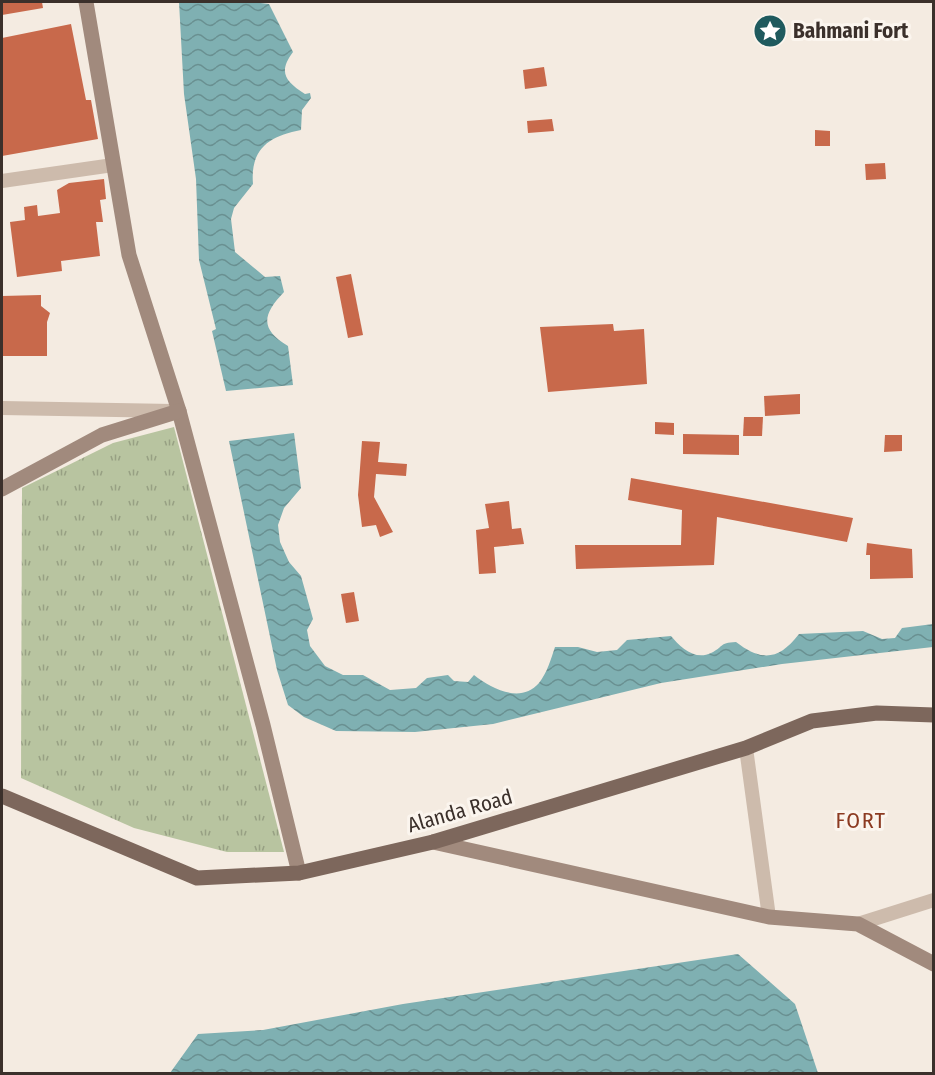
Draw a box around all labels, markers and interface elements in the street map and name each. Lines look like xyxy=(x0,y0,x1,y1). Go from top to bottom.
place icon: Bahmani Fort xyxy=(752,13,788,49)
place label: Bahmani Fort xyxy=(793,18,909,44)
street label: Alanda Road xyxy=(405,784,515,838)
district label: FORT xyxy=(836,807,886,834)

